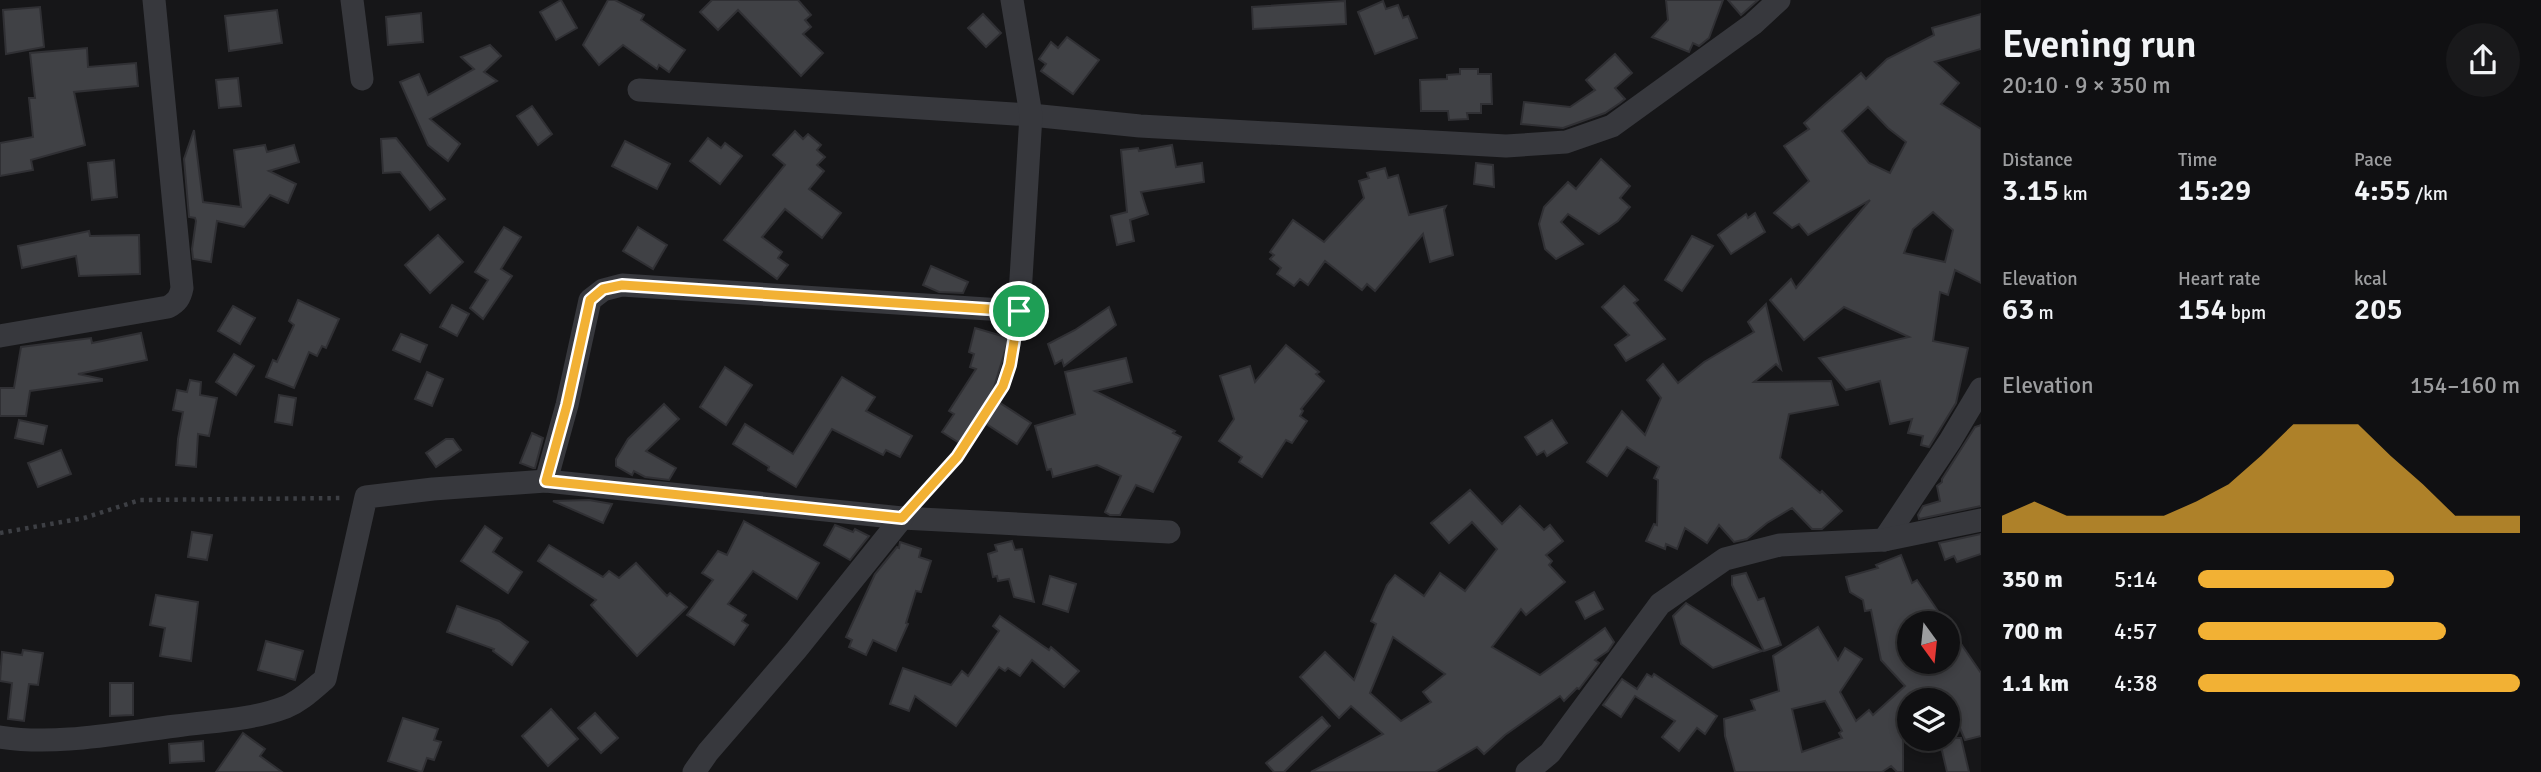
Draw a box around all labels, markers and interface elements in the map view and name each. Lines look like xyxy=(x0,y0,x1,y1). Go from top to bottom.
text: Evening run xyxy=(2002,21,2196,68)
button: share xyxy=(2446,23,2520,97)
text: 20:10 · 9 × 350 m xyxy=(2002,71,2171,100)
text: Distance xyxy=(2002,148,2073,172)
text: Time xyxy=(2178,148,2217,172)
text: Pace xyxy=(2354,148,2392,172)
text: 3.15 xyxy=(2002,172,2059,209)
text: 15:29 xyxy=(2178,172,2251,209)
text: 4:55 xyxy=(2354,172,2411,209)
text: km xyxy=(2059,182,2088,206)
text: /km xyxy=(2411,182,2448,206)
text: Elevation xyxy=(2002,267,2078,291)
text: Heart rate xyxy=(2178,267,2260,291)
text: kcal xyxy=(2354,267,2387,291)
pin xyxy=(989,281,1049,341)
text: 63 xyxy=(2002,291,2034,328)
text: 154 xyxy=(2178,291,2227,328)
text: 205 xyxy=(2354,291,2403,328)
icon: arrive xyxy=(1000,292,1038,330)
text: m xyxy=(2034,301,2054,325)
text: bpm xyxy=(2227,301,2266,325)
text: Elevation xyxy=(2002,371,2094,400)
text: 154–160 m xyxy=(2410,371,2520,400)
text: 350 m xyxy=(2002,565,2063,594)
text: 5:14 xyxy=(2114,565,2157,594)
north arrow xyxy=(1897,611,1960,674)
map controls xyxy=(1897,611,1960,751)
text: 700 m xyxy=(2002,617,2063,646)
text: 4:57 xyxy=(2114,617,2157,646)
text: 1.1 km xyxy=(2002,669,2069,698)
text: 4:38 xyxy=(2114,669,2157,698)
button: layers xyxy=(1897,688,1960,751)

